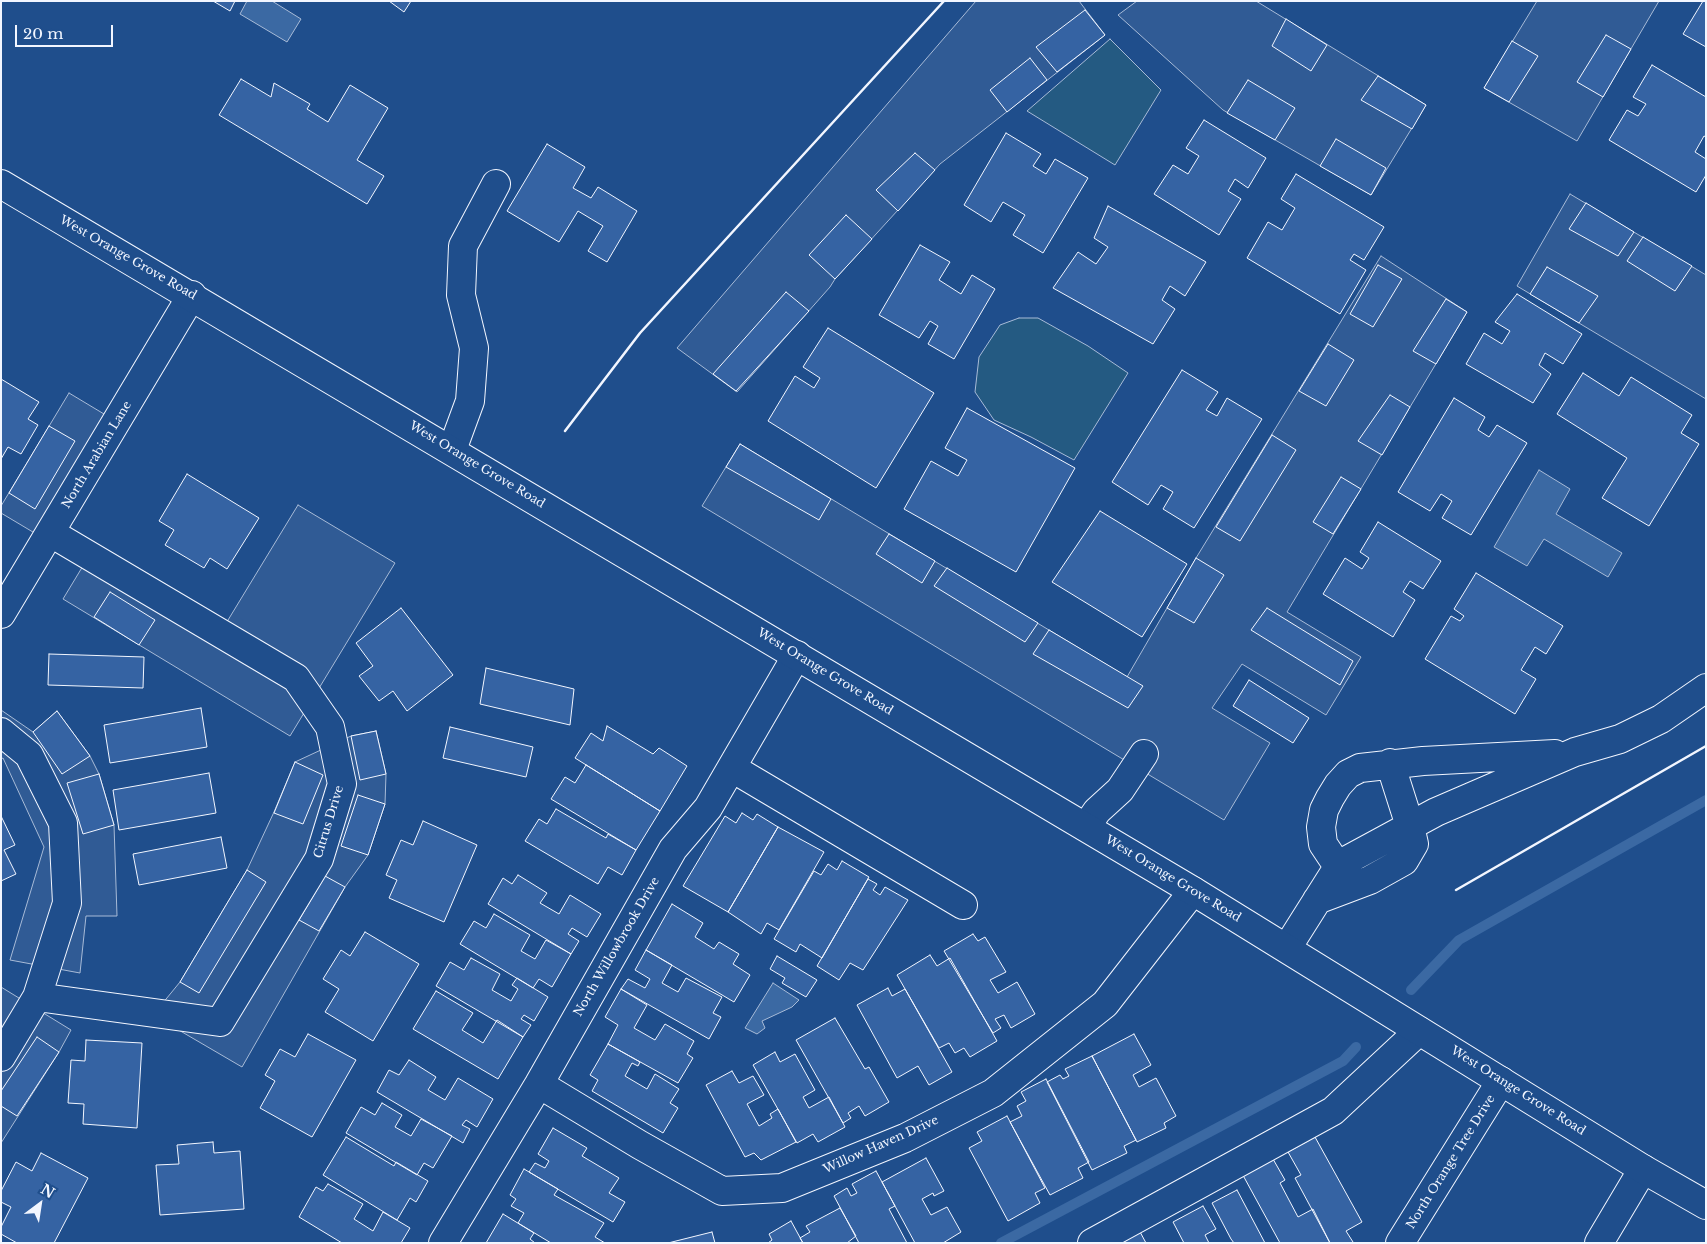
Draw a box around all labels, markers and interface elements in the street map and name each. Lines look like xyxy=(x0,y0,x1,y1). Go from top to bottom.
scale bar xyxy=(18,15,115,47)
text: 20 m xyxy=(23,24,63,43)
street label: West Orange Grove Road xyxy=(57,213,199,303)
street label: North Arabian Lane xyxy=(59,399,135,511)
street label: West Orange Grove Road xyxy=(406,419,548,511)
street label: West Orange Grove Road xyxy=(754,626,896,718)
street label: Citrus Drive xyxy=(311,784,347,860)
street label: West Orange Grove Road xyxy=(1102,833,1244,925)
street label: North Willowbrook Drive xyxy=(571,875,663,1019)
street label: West Orange Grove Road xyxy=(1448,1044,1588,1138)
street label: North Orange Tree Drive xyxy=(1404,1092,1498,1232)
street label: Willow Haven Drive xyxy=(821,1113,941,1177)
north arrow xyxy=(15,1179,65,1229)
text: N xyxy=(37,1180,58,1202)

